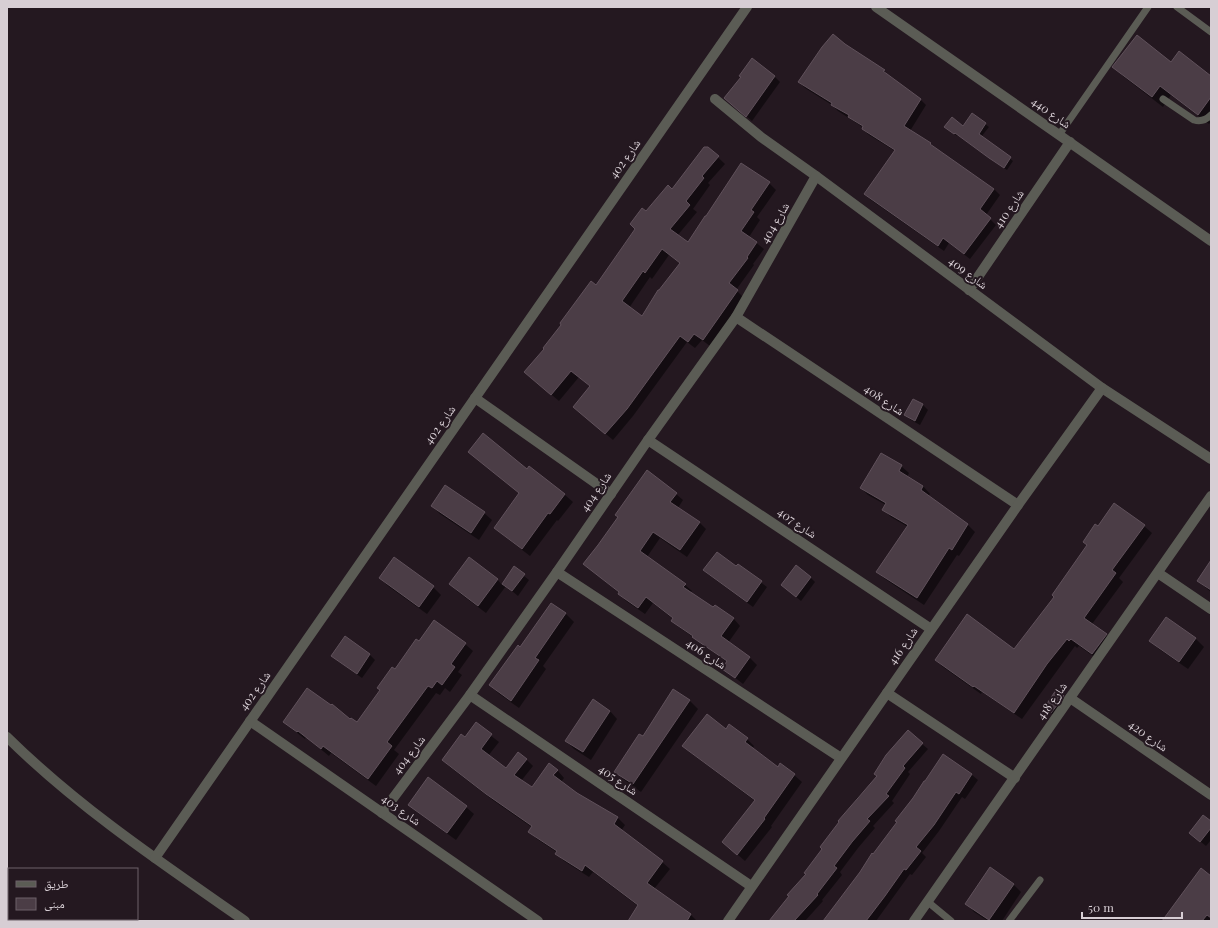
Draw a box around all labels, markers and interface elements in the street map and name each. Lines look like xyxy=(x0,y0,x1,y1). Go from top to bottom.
street label: شارع 440 xyxy=(1028,93,1075,132)
street label: شارع 402 xyxy=(605,135,644,182)
street label: شارع 410 xyxy=(989,186,1028,231)
street label: شارع 404 xyxy=(756,199,793,246)
street label: شارع 409 xyxy=(945,252,991,293)
street label: شارع 408 xyxy=(861,380,908,419)
street label: شارع 402 xyxy=(420,401,459,448)
street label: شارع 404 xyxy=(576,468,615,515)
street label: شارع 407 xyxy=(774,503,820,542)
street label: شارع 416 xyxy=(884,623,922,668)
street label: شارع 406 xyxy=(683,634,730,673)
street label: شارع 402 xyxy=(235,667,274,714)
street label: شارع 418 xyxy=(1032,678,1071,723)
street label: شارع 420 xyxy=(1125,716,1172,755)
street label: شارع 404 xyxy=(388,732,429,778)
street label: شارع 405 xyxy=(595,760,641,799)
street label: شارع 403 xyxy=(378,790,424,829)
legend xyxy=(8,868,138,920)
text: طريق xyxy=(44,875,69,891)
scale bar xyxy=(1082,894,1182,920)
text: مبنى xyxy=(44,895,65,911)
text: 50 m xyxy=(1088,899,1114,915)

